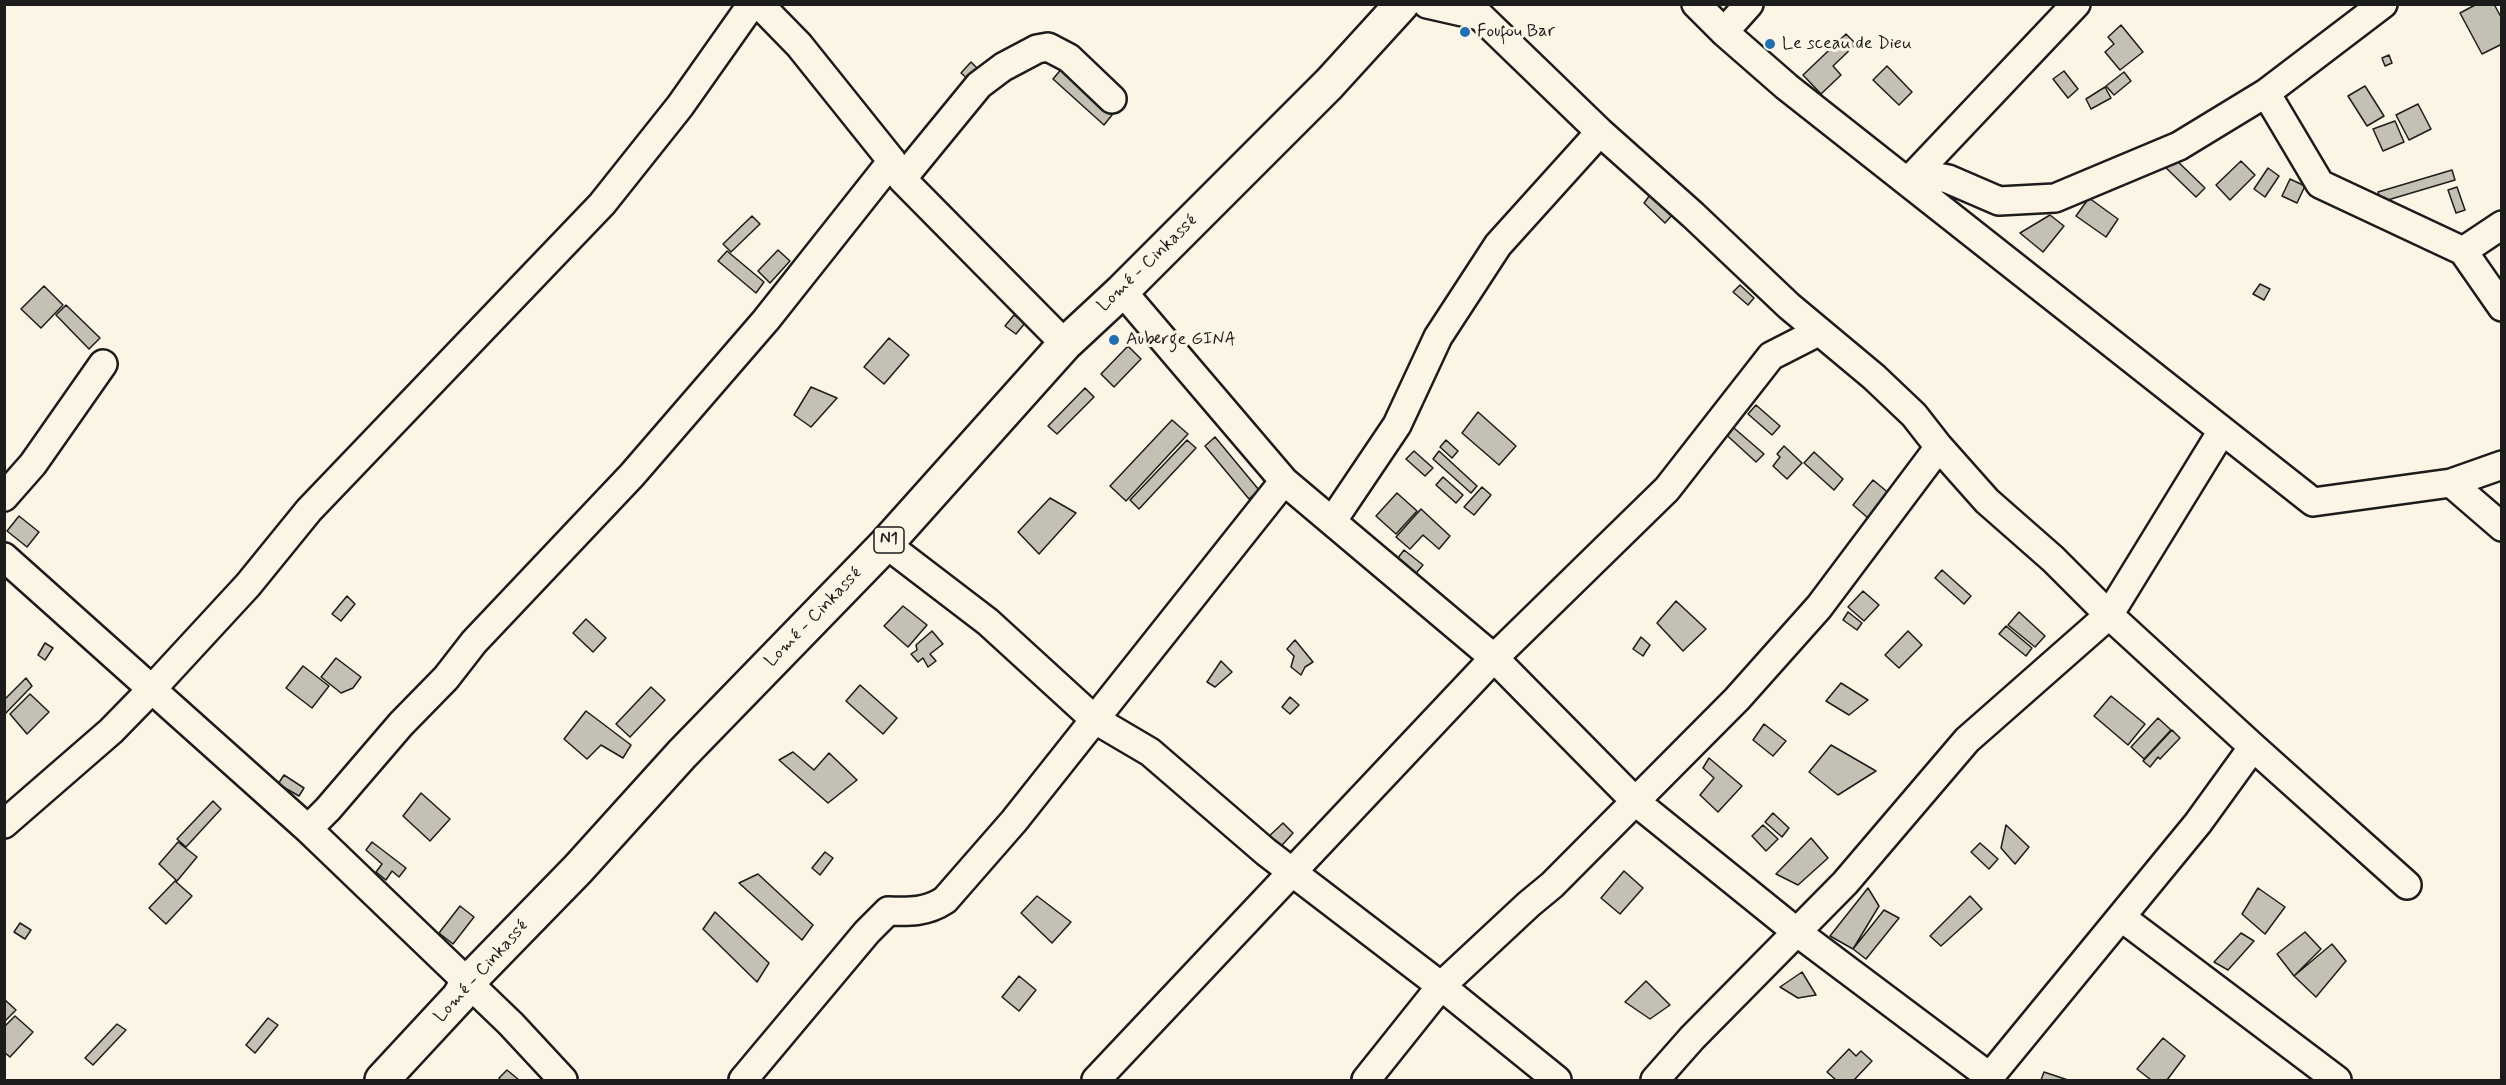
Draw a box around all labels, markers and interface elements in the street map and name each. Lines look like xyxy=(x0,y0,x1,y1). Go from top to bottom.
place label: Foufou Bar xyxy=(1477,21,1555,43)
marker: Foufou Bar xyxy=(1458,25,1472,39)
place label: Le sceau de Dieu xyxy=(1782,33,1912,55)
marker: Le sceau de Dieu xyxy=(1763,37,1777,51)
street label: Lomé - Cinkassé xyxy=(1094,211,1202,317)
place label: Auberge GINA xyxy=(1126,329,1236,351)
marker: Auberge GINA xyxy=(1107,333,1121,347)
road number: N1 xyxy=(874,527,904,553)
street label: Lomé - Cinkassé xyxy=(761,564,867,672)
street label: Lomé - Cinkassé xyxy=(430,916,534,1028)

